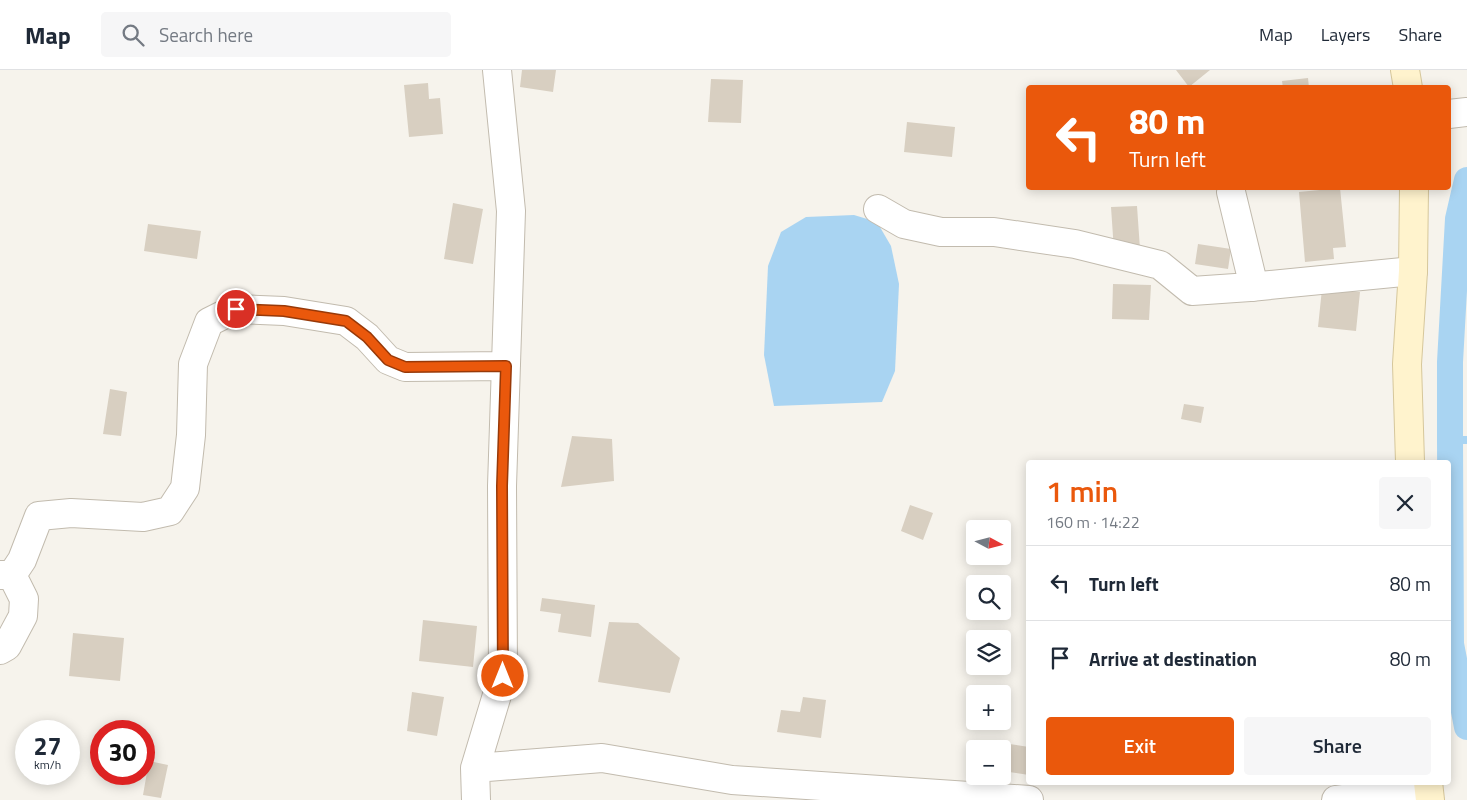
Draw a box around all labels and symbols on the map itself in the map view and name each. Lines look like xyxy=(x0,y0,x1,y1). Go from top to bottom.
pin xyxy=(215,288,257,330)
north arrow xyxy=(966,520,1011,565)
position arrow xyxy=(476,649,528,701)
speed limit sign: 30 xyxy=(90,720,155,785)

